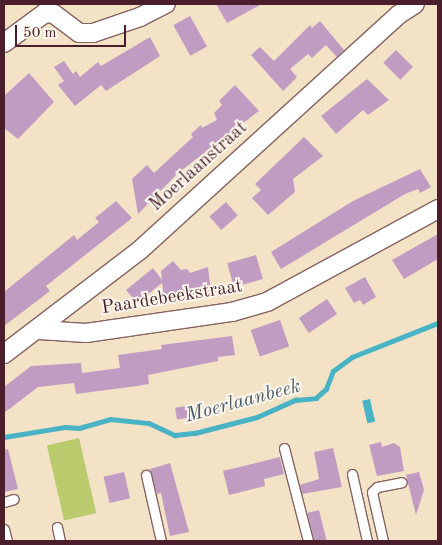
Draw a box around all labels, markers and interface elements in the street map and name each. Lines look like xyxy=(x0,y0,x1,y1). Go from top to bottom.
scale bar xyxy=(18,15,129,47)
text: 50 m xyxy=(23,26,57,41)
street label: Moerlaanstraat xyxy=(145,117,253,217)
street label: Paardebeekstraat xyxy=(100,276,244,320)
water label: Moerlaanbeek xyxy=(183,375,303,429)

